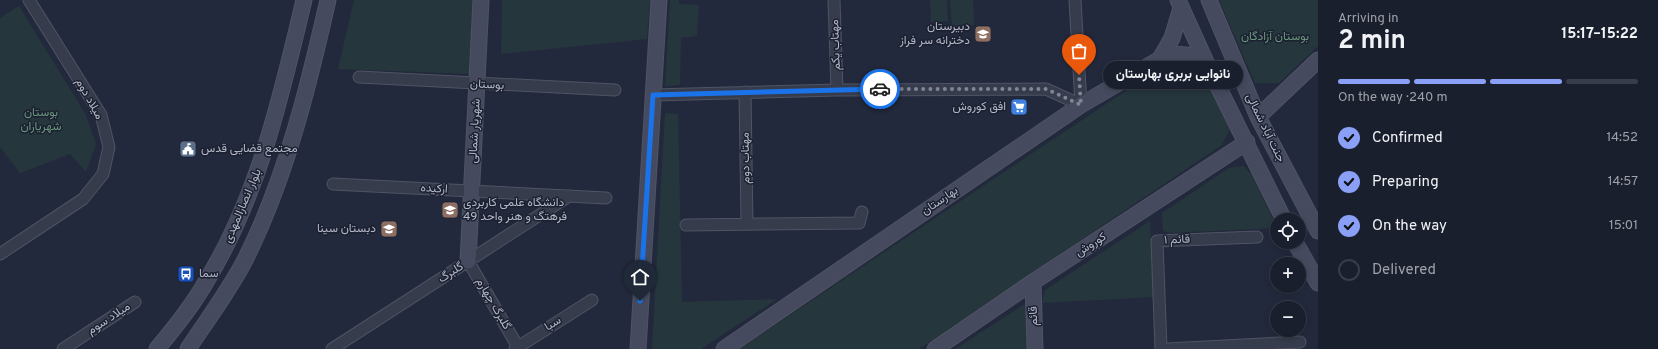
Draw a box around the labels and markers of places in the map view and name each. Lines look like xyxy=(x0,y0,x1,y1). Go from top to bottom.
place label: دبیرستان دخترانه سر فراز xyxy=(899,19,970,49)
school or university icon: دبیرستان دخترانه سر فراز xyxy=(973,24,993,44)
pin xyxy=(1062,34,1096,75)
callout: نانوایی بربری بهارستان xyxy=(1103,61,1243,89)
supermarket icon: افق کوروش xyxy=(1009,97,1029,117)
place label: افق کوروش xyxy=(953,99,1006,115)
public building icon: مجتمع قضایی قدس xyxy=(178,139,198,159)
place label: مجتمع قضایی قدس xyxy=(201,141,298,157)
place label: دانشگاه علمی کاربردی فرهتگ و هنر واحد 49 xyxy=(463,195,567,225)
school or university icon: دانشگاه علمی کاربردی فرهتگ و هنر واحد 49 xyxy=(440,200,460,220)
school or university icon: دبستان سینا xyxy=(379,219,399,239)
place label: دبستان سینا xyxy=(317,221,376,237)
pin xyxy=(623,260,657,301)
bus stop icon: سما xyxy=(176,264,196,284)
place label: سما xyxy=(199,266,218,282)

